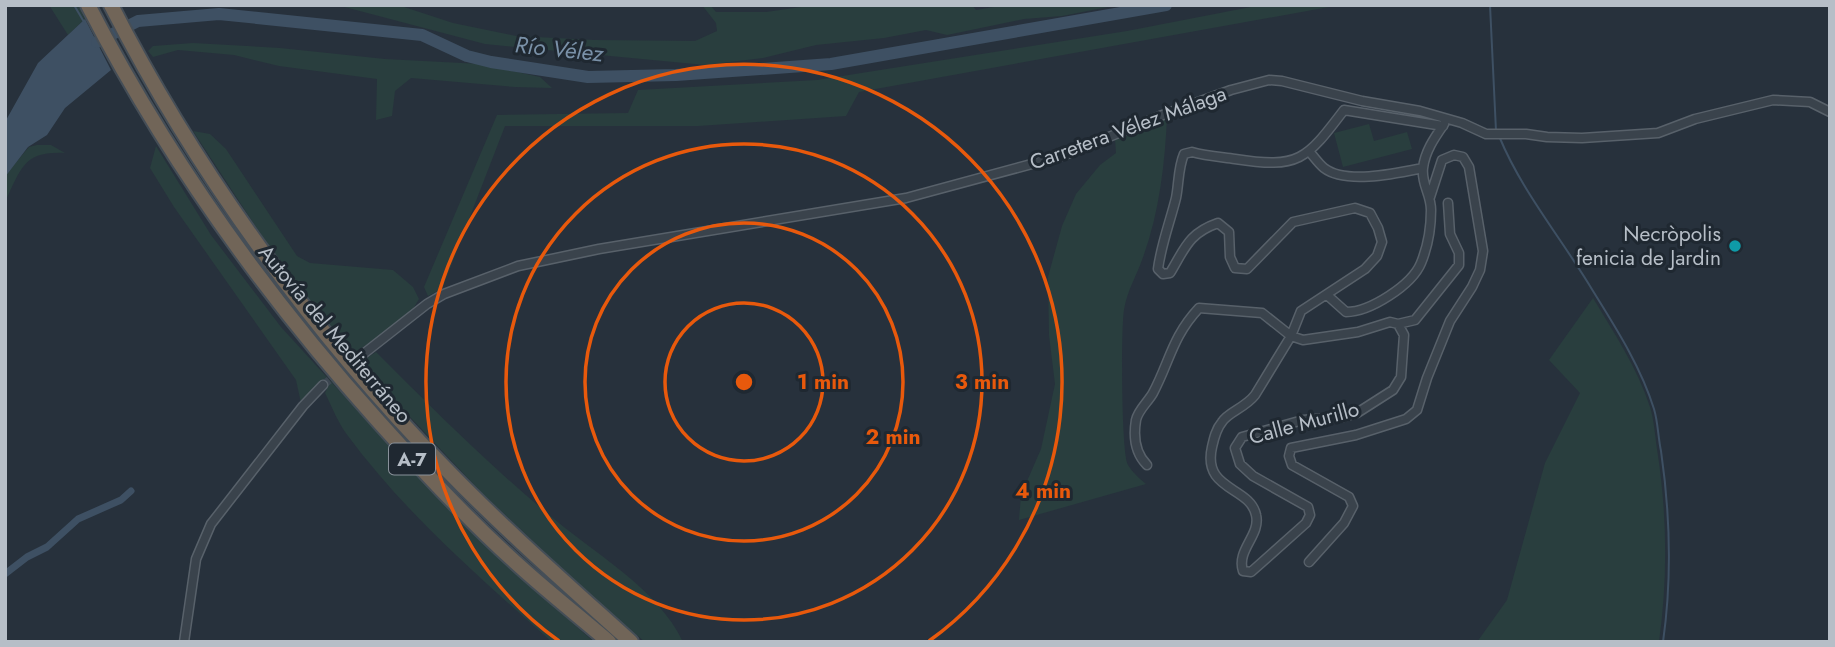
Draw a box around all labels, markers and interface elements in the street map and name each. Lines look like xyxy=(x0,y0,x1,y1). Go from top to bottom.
water label: Río Vélez xyxy=(513,27,606,71)
street label: Carretera Vélez Málaga xyxy=(1025,78,1231,178)
place label: Necròpolis fenicia de Jardin xyxy=(1576,219,1721,273)
street label: Autovía del Mediterráneo xyxy=(251,238,419,430)
marker: Necròpolis fenicia de Jardin xyxy=(1727,238,1743,254)
text: 1 min xyxy=(797,367,849,397)
text: 3 min xyxy=(955,367,1009,397)
centre of rings xyxy=(732,370,756,394)
street label: Calle Murillo xyxy=(1245,394,1363,452)
text: 2 min xyxy=(865,422,921,452)
road number: A-7 xyxy=(389,444,435,474)
text: 4 min xyxy=(1015,476,1071,506)

